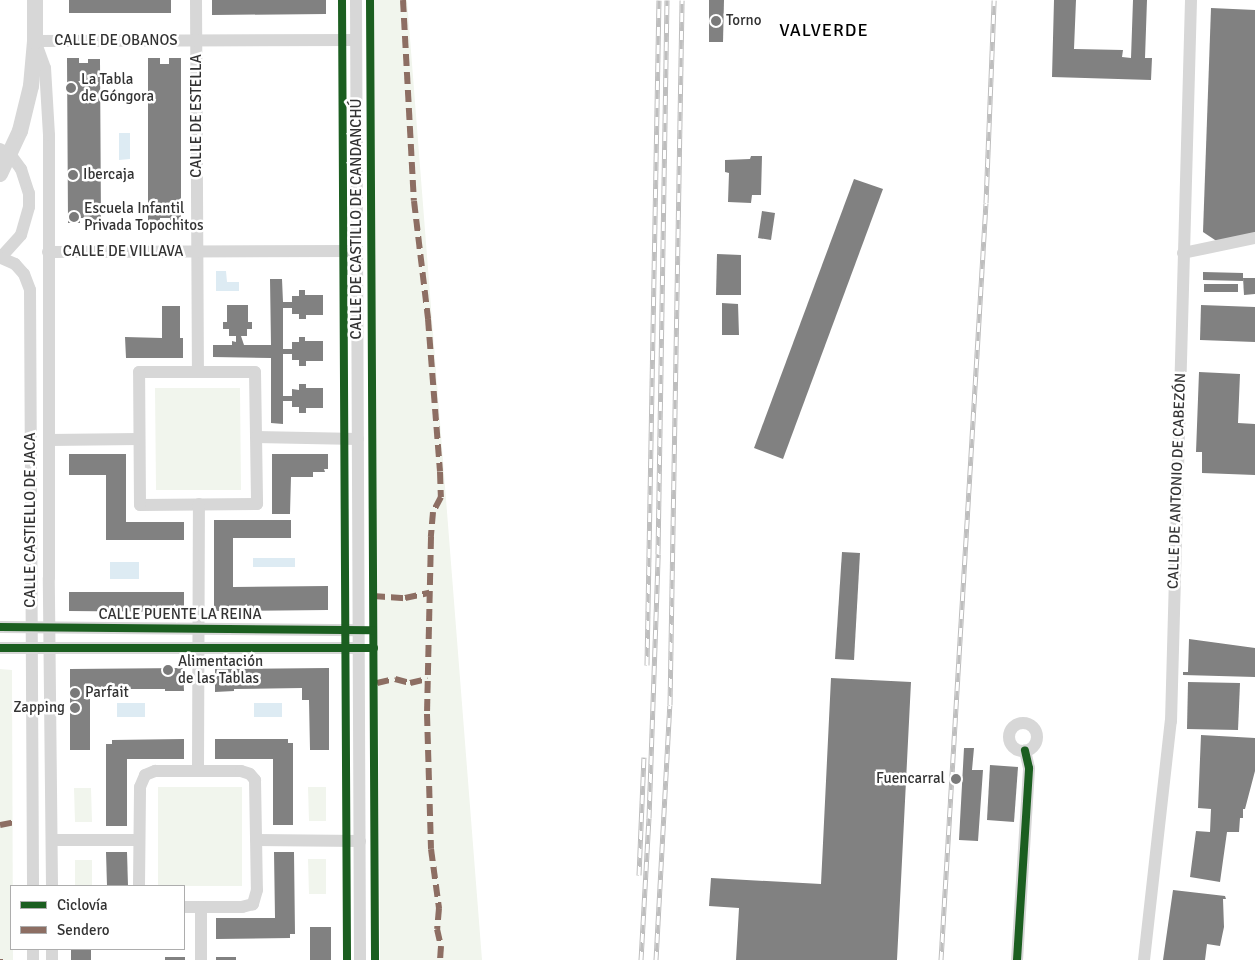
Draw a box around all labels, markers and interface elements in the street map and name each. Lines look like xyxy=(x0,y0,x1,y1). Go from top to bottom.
place label: Torno xyxy=(726,12,761,30)
marker: Torno xyxy=(710,15,722,27)
district label: VALVERDE xyxy=(778,19,870,41)
street label: CALLE DE OBANOS xyxy=(54,32,178,50)
street label: CALLE DE ESTELLA xyxy=(188,54,206,178)
place label: La Tabla de Góngora xyxy=(81,70,154,105)
marker: La Tabla de Góngora xyxy=(65,82,77,94)
street label: CALLE DE CASTILLO DE CANDANCHÚ xyxy=(348,98,366,340)
place label: Ibercaja xyxy=(83,166,135,184)
marker: Ibercaja xyxy=(67,169,79,181)
place label: Escuela Infantil Privada Topochitos xyxy=(84,199,204,234)
marker: Escuela Infantil Privada Topochitos xyxy=(68,211,80,223)
street label: CALLE DE VILLAVA xyxy=(63,243,183,261)
street label: CALLE DE ANTONIO DE CABEZÓN xyxy=(1164,373,1190,589)
street label: CALLE CASTIELLO DE JACA xyxy=(22,432,40,608)
street label: CALLE PUENTE LA REINA xyxy=(98,606,262,624)
place label: Alimentación de las Tablas xyxy=(178,652,263,687)
marker: Alimentación de las Tablas xyxy=(162,664,174,676)
place label: Parfait xyxy=(85,684,129,702)
marker: Parfait xyxy=(69,687,81,699)
place label: Zapping xyxy=(13,699,65,717)
marker: Zapping xyxy=(69,702,81,714)
place label: Fuencarral xyxy=(876,770,945,788)
marker: Fuencarral xyxy=(949,772,963,786)
legend xyxy=(10,885,185,950)
text: Ciclovía xyxy=(57,896,108,914)
text: Sendero xyxy=(57,921,110,939)

